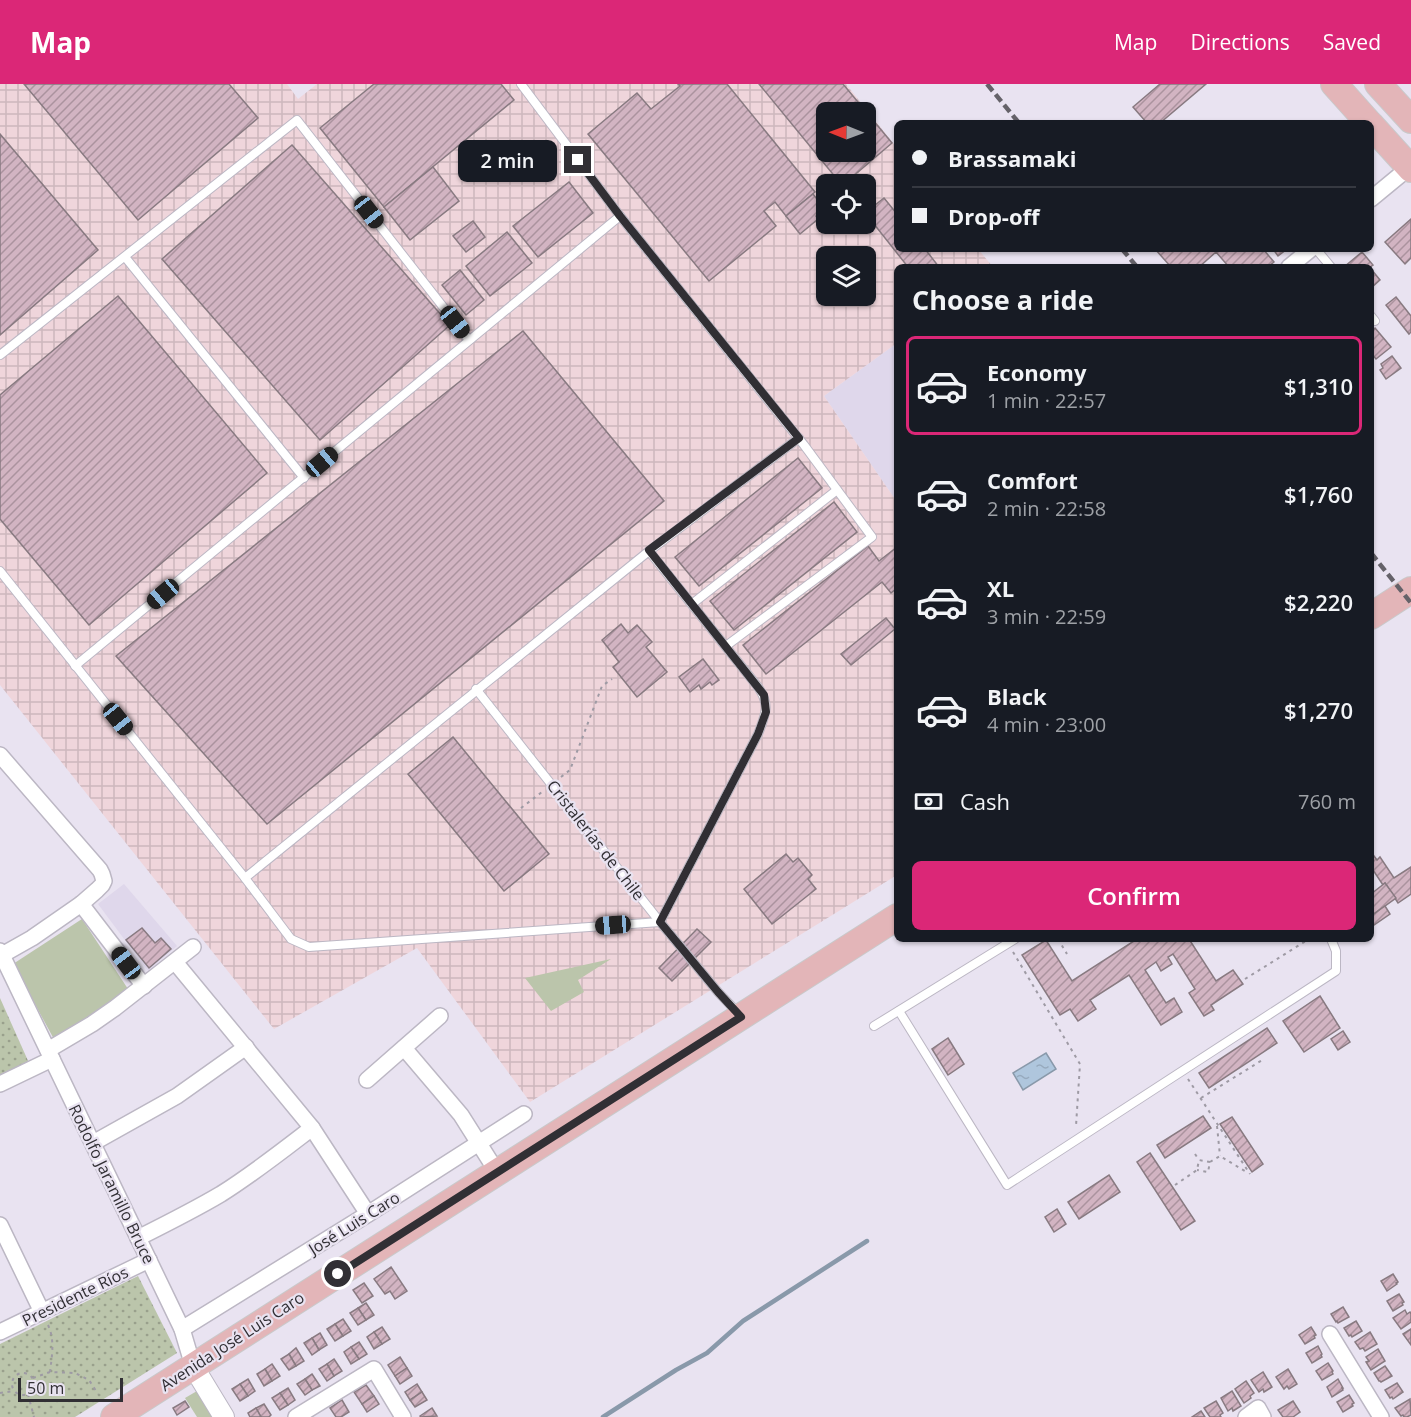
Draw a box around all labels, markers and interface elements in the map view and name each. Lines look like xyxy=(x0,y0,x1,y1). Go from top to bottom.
text: Map xyxy=(30,23,91,61)
text: Map xyxy=(1114,28,1157,56)
text: Directions xyxy=(1190,28,1290,56)
text: Saved xyxy=(1323,28,1381,56)
north arrow xyxy=(816,102,876,162)
map controls xyxy=(816,102,876,306)
callout: 2 min xyxy=(458,139,557,181)
text: Brassamaki xyxy=(948,143,1076,173)
route end xyxy=(564,146,591,173)
text: 2 min xyxy=(481,147,535,174)
button: locate xyxy=(816,174,876,234)
car xyxy=(351,192,387,232)
text: Drop-off xyxy=(948,201,1040,231)
button: layers xyxy=(816,246,876,306)
text: Choose a ride xyxy=(912,281,1094,318)
car xyxy=(437,302,473,342)
text: Economy xyxy=(987,357,1086,387)
icon: car xyxy=(915,359,969,413)
text: $1,310 xyxy=(1284,371,1353,401)
text: 1 min · 22:57 xyxy=(987,387,1106,414)
car xyxy=(302,444,342,480)
text: Comfort xyxy=(987,465,1078,495)
icon: car xyxy=(915,467,969,521)
text: $1,760 xyxy=(1284,479,1353,509)
text: 2 min · 22:58 xyxy=(987,495,1106,522)
text: XL xyxy=(987,573,1014,603)
icon: car xyxy=(915,575,969,629)
car xyxy=(143,576,183,612)
text: $2,220 xyxy=(1284,587,1353,617)
text: 3 min · 22:59 xyxy=(987,603,1106,630)
text: Black xyxy=(987,681,1047,711)
icon: car xyxy=(915,683,969,737)
text: $1,270 xyxy=(1284,695,1353,725)
car xyxy=(100,699,136,739)
text: 4 min · 23:00 xyxy=(987,711,1106,738)
street label: Cristalerías de Chile xyxy=(542,775,650,905)
icon: cash xyxy=(912,785,945,818)
text: Cash xyxy=(960,786,1010,816)
text: 760 m xyxy=(1298,788,1356,815)
button: Confirm xyxy=(912,861,1356,930)
car xyxy=(594,915,632,935)
car xyxy=(108,943,144,983)
street label: Rodolfo Jaramillo Bruce xyxy=(64,1101,160,1267)
street label: José Luis Caro xyxy=(302,1186,404,1261)
route start xyxy=(324,1260,351,1287)
street label: Presidente Ríos xyxy=(18,1261,132,1331)
street label: Avenida José Luis Caro xyxy=(156,1286,308,1396)
scale bar xyxy=(18,1375,123,1402)
text: 50 m xyxy=(27,1377,64,1399)

